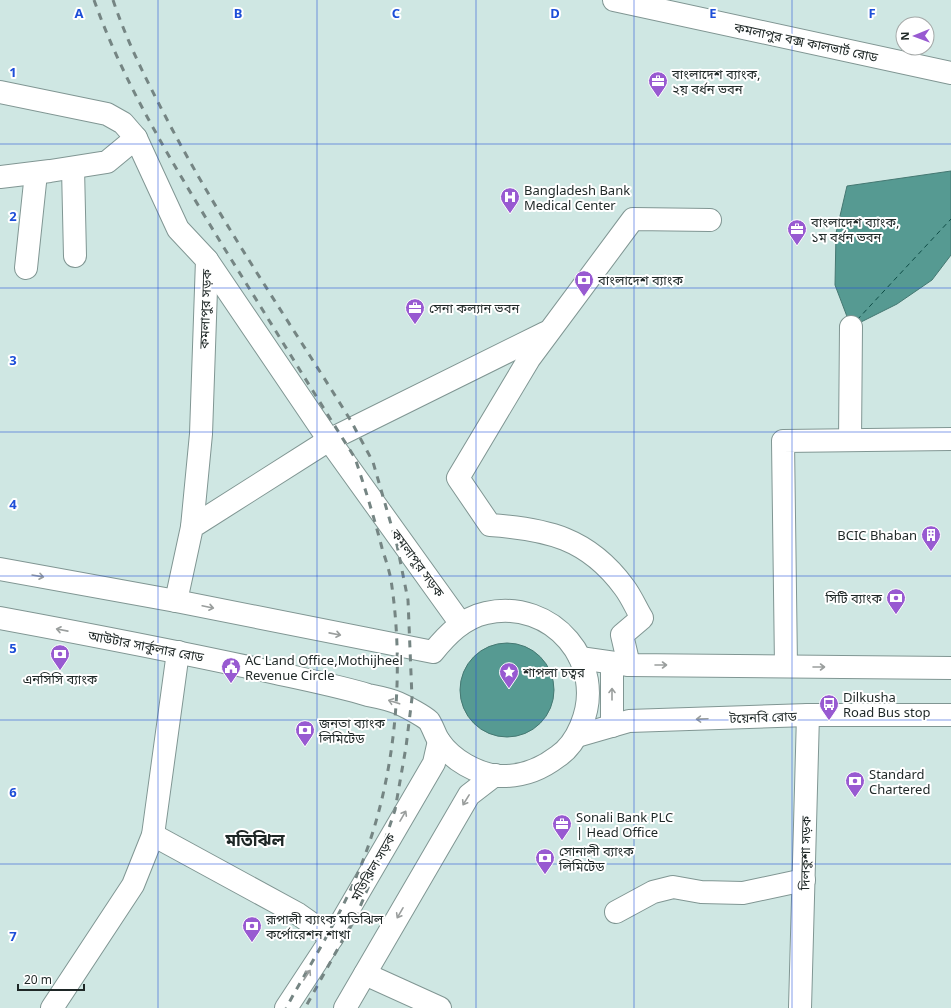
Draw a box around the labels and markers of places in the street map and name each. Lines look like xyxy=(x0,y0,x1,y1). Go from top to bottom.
place label: বাংলাদেশ ব্যাংক, ২য় বর্ধন ভবন xyxy=(671,65,760,98)
office icon: বাংলাদেশ ব্যাংক, ২য় বর্ধন ভবন xyxy=(647,70,669,98)
place label: Bangladesh Bank Medical Center xyxy=(524,181,630,214)
hospital icon: Bangladesh Bank Medical Center xyxy=(499,186,521,214)
place label: বাংলাদেশ ব্যাংক, ১ম বর্ধন ভবন xyxy=(810,213,899,246)
office icon: বাংলাদেশ ব্যাংক, ১ম বর্ধন ভবন xyxy=(786,218,808,246)
bank icon: বাংলাদেশ ব্যাংক xyxy=(573,269,595,297)
place label: বাংলাদেশ ব্যাংক xyxy=(597,271,683,289)
office icon: সেনা কল্যান ভবন xyxy=(404,297,426,325)
place label: সেনা কল্যান ভবন xyxy=(429,299,519,317)
building icon: BCIC Bhaban xyxy=(920,524,942,552)
place label: BCIC Bhaban xyxy=(837,526,917,544)
bank icon: সিটি ব্যাংক xyxy=(885,587,907,615)
place label: সিটি ব্যাংক xyxy=(825,589,882,607)
bank icon: এনসিসি ব্যাংক xyxy=(49,643,71,671)
place label: AC Land Office,Mothijheel Revenue Circle xyxy=(245,651,403,684)
public building icon: AC Land Office,Mothijheel Revenue Circle xyxy=(220,656,242,684)
place icon: শাপলা চত্বর xyxy=(498,661,520,689)
place label: শাপলা চত্বর xyxy=(522,663,585,681)
place label: এনসিসি ব্যাংক xyxy=(23,670,98,688)
place label: Dilkusha Road Bus stop xyxy=(843,688,931,721)
bus stop icon: Dilkusha Road Bus stop xyxy=(818,693,840,721)
place label: জনতা ব্যাংক লিমিটেড xyxy=(318,714,385,747)
bank icon: জনতা ব্যাংক লিমিটেড xyxy=(294,719,316,747)
place label: Standard Chartered xyxy=(869,765,930,798)
bank icon: Standard Chartered xyxy=(844,770,866,798)
place label: Sonali Bank PLC | Head Office xyxy=(576,808,673,841)
office icon: Sonali Bank PLC | Head Office xyxy=(551,813,573,841)
place label: সোনালী ব্যাংক লিমিটেড xyxy=(558,842,634,875)
bank icon: সোনালী ব্যাংক লিমিটেড xyxy=(534,847,556,875)
place label: রূপালী ব্যাংক মতিঝিল কর্পোরেশন শাখা xyxy=(265,910,384,943)
bank icon: রূপালী ব্যাংক মতিঝিল কর্পোরেশন শাখা xyxy=(241,915,263,943)

